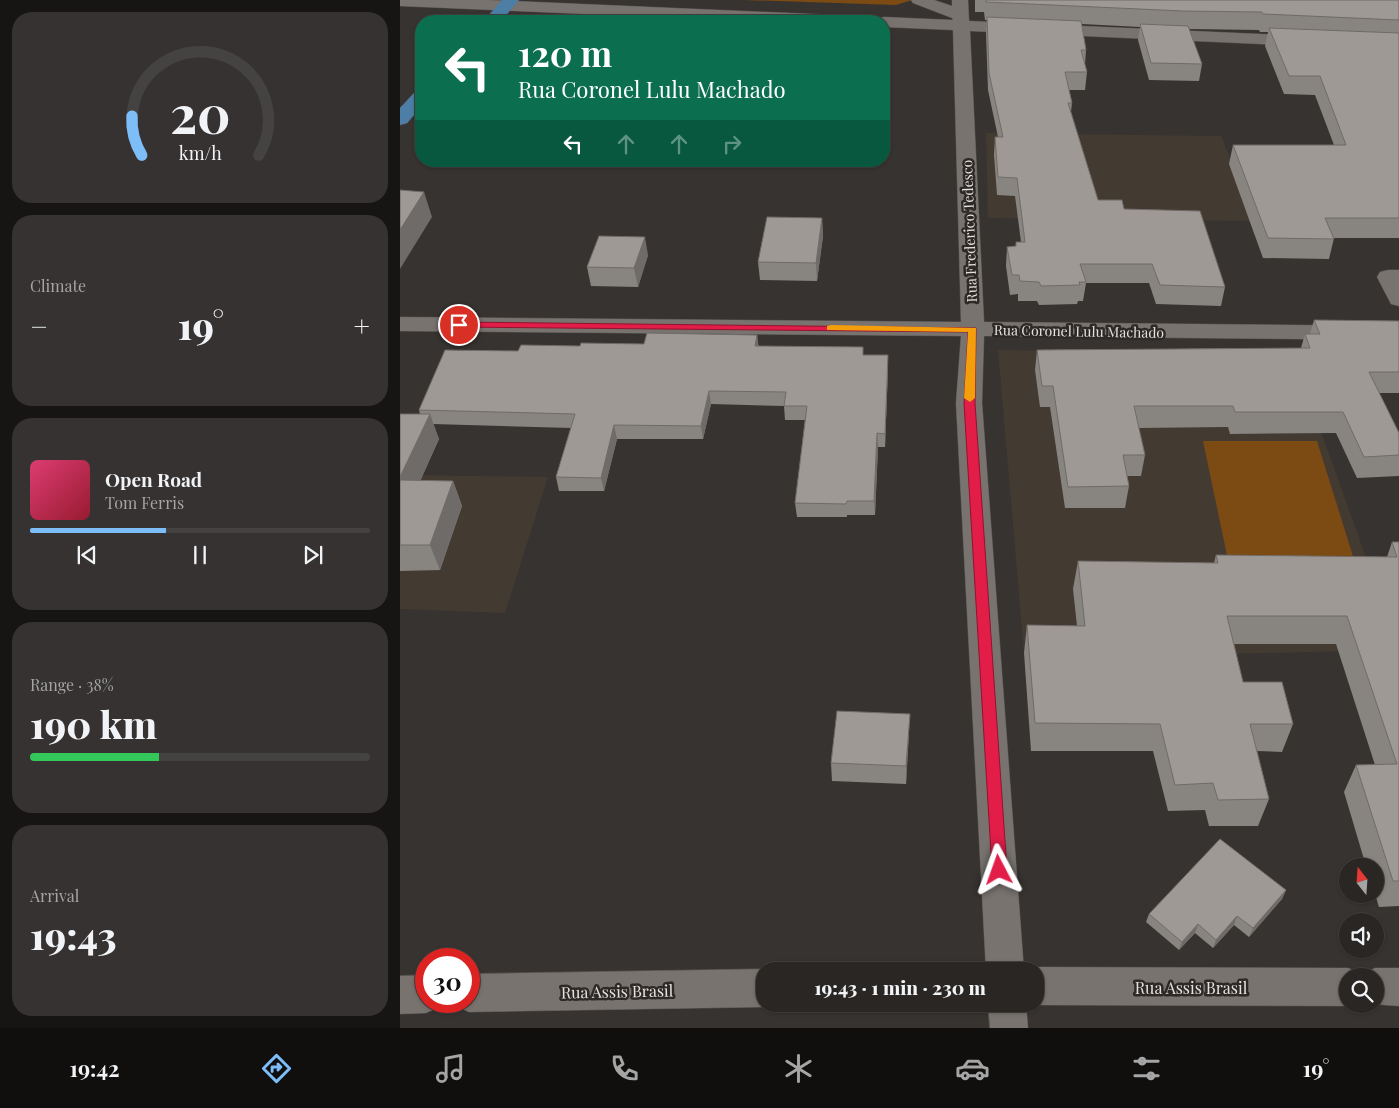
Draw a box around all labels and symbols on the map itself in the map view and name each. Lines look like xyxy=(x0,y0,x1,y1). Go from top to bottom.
street label: Rua Frederico Tedesco xyxy=(957,159,981,303)
pin xyxy=(438,304,480,346)
street label: Rua Coronel Lulu Machado xyxy=(994,320,1165,342)
position arrow xyxy=(972,843,1024,895)
north arrow xyxy=(1339,858,1384,902)
speed limit sign: 30 xyxy=(415,948,480,1013)
street label: Rua Assis Brasil xyxy=(1135,977,1248,998)
street label: Rua Assis Brasil xyxy=(561,980,674,1002)

